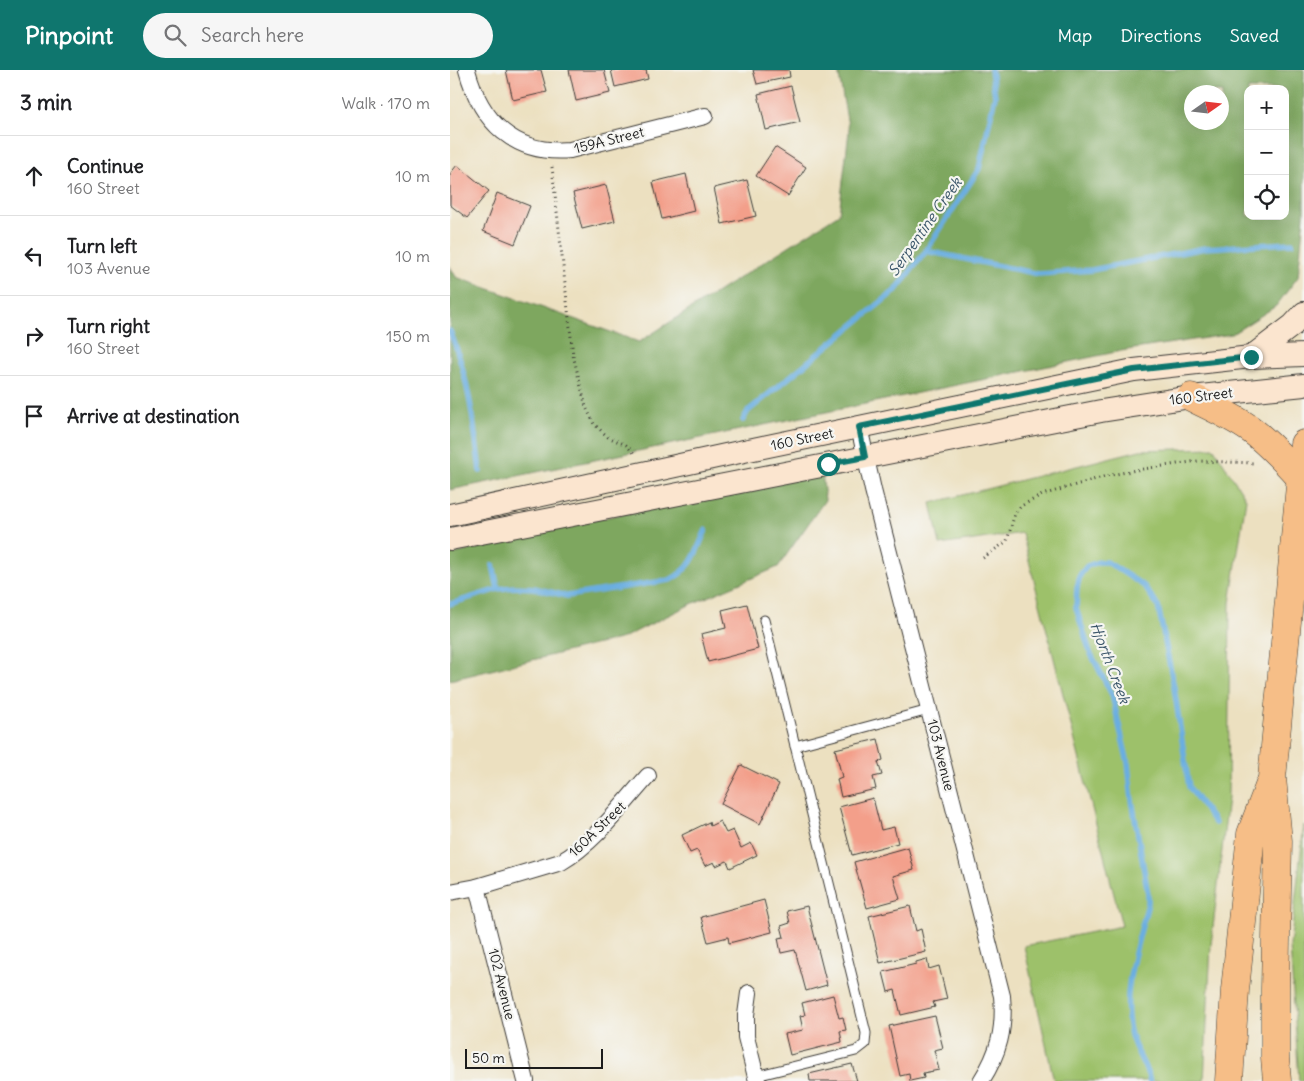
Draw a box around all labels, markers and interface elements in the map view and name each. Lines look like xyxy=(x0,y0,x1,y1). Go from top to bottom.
search box xyxy=(143,13,493,58)
text: Pinpoint xyxy=(25,20,113,50)
icon: search xyxy=(161,21,189,49)
text: Search here xyxy=(201,23,304,47)
text: Map xyxy=(1057,24,1092,47)
text: Directions xyxy=(1120,24,1202,47)
text: Saved xyxy=(1230,24,1279,47)
north arrow xyxy=(1184,85,1229,130)
map controls xyxy=(1244,85,1289,220)
button: + xyxy=(1244,85,1289,130)
text: 3 min xyxy=(20,89,72,116)
text: Walk · 170 m xyxy=(341,93,430,113)
street label: 159A Street xyxy=(572,123,646,157)
button: − xyxy=(1244,130,1289,175)
text: Continue xyxy=(67,154,144,178)
icon: ahead xyxy=(20,162,48,190)
text: 10 m xyxy=(395,166,430,186)
water label: Serpentine Creek xyxy=(884,173,966,280)
button: locate xyxy=(1244,175,1289,220)
text: 160 Street xyxy=(67,178,140,198)
text: Turn left xyxy=(67,234,137,258)
icon: left xyxy=(20,242,48,270)
text: 10 m xyxy=(395,246,430,266)
text: 103 Avenue xyxy=(67,258,150,278)
text: Turn right xyxy=(67,314,150,338)
icon: right xyxy=(20,322,48,350)
text: 150 m xyxy=(386,326,430,346)
text: 160 Street xyxy=(67,338,140,358)
route end xyxy=(1240,346,1263,369)
street label: 160 Street xyxy=(1168,383,1234,409)
icon: arrive xyxy=(20,402,48,430)
text: Arrive at destination xyxy=(67,404,240,428)
street label: 160 Street xyxy=(769,424,835,454)
route start xyxy=(817,453,840,476)
water label: Hjorth Creek xyxy=(1086,620,1135,707)
street label: 103 Avenue xyxy=(923,717,959,793)
street label: 160A Street xyxy=(565,797,630,861)
street label: 102 Avenue xyxy=(484,947,520,1021)
scale bar xyxy=(465,1046,602,1069)
text: 50 m xyxy=(472,1049,505,1067)

